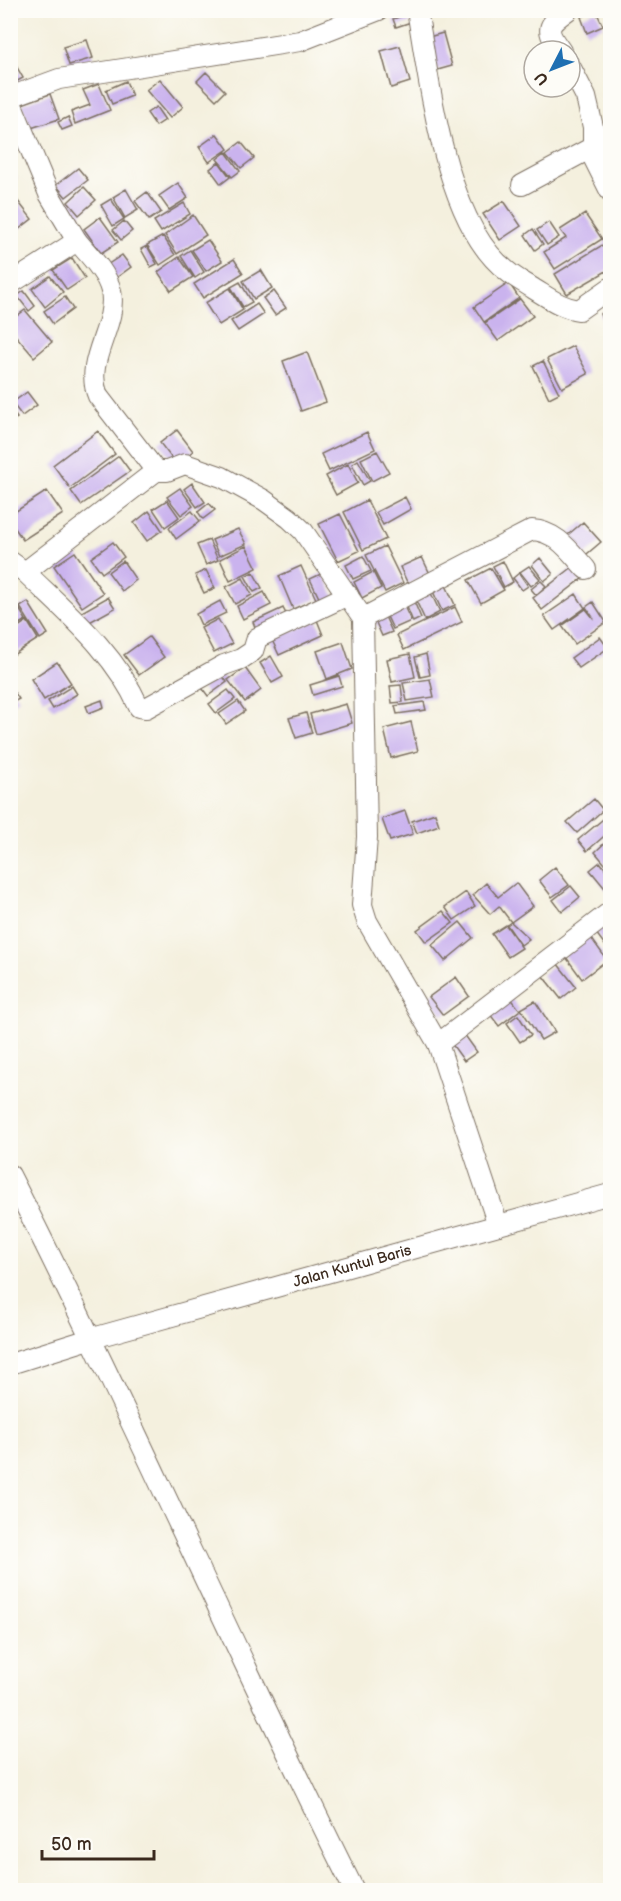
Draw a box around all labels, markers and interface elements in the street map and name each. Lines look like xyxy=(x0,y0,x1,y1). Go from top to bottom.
north arrow xyxy=(522,39,582,99)
text: U xyxy=(531,67,553,89)
street label: Jalan Kuntul Baris xyxy=(291,1240,414,1291)
scale bar xyxy=(42,1823,154,1861)
text: 50 m xyxy=(51,1834,92,1855)

